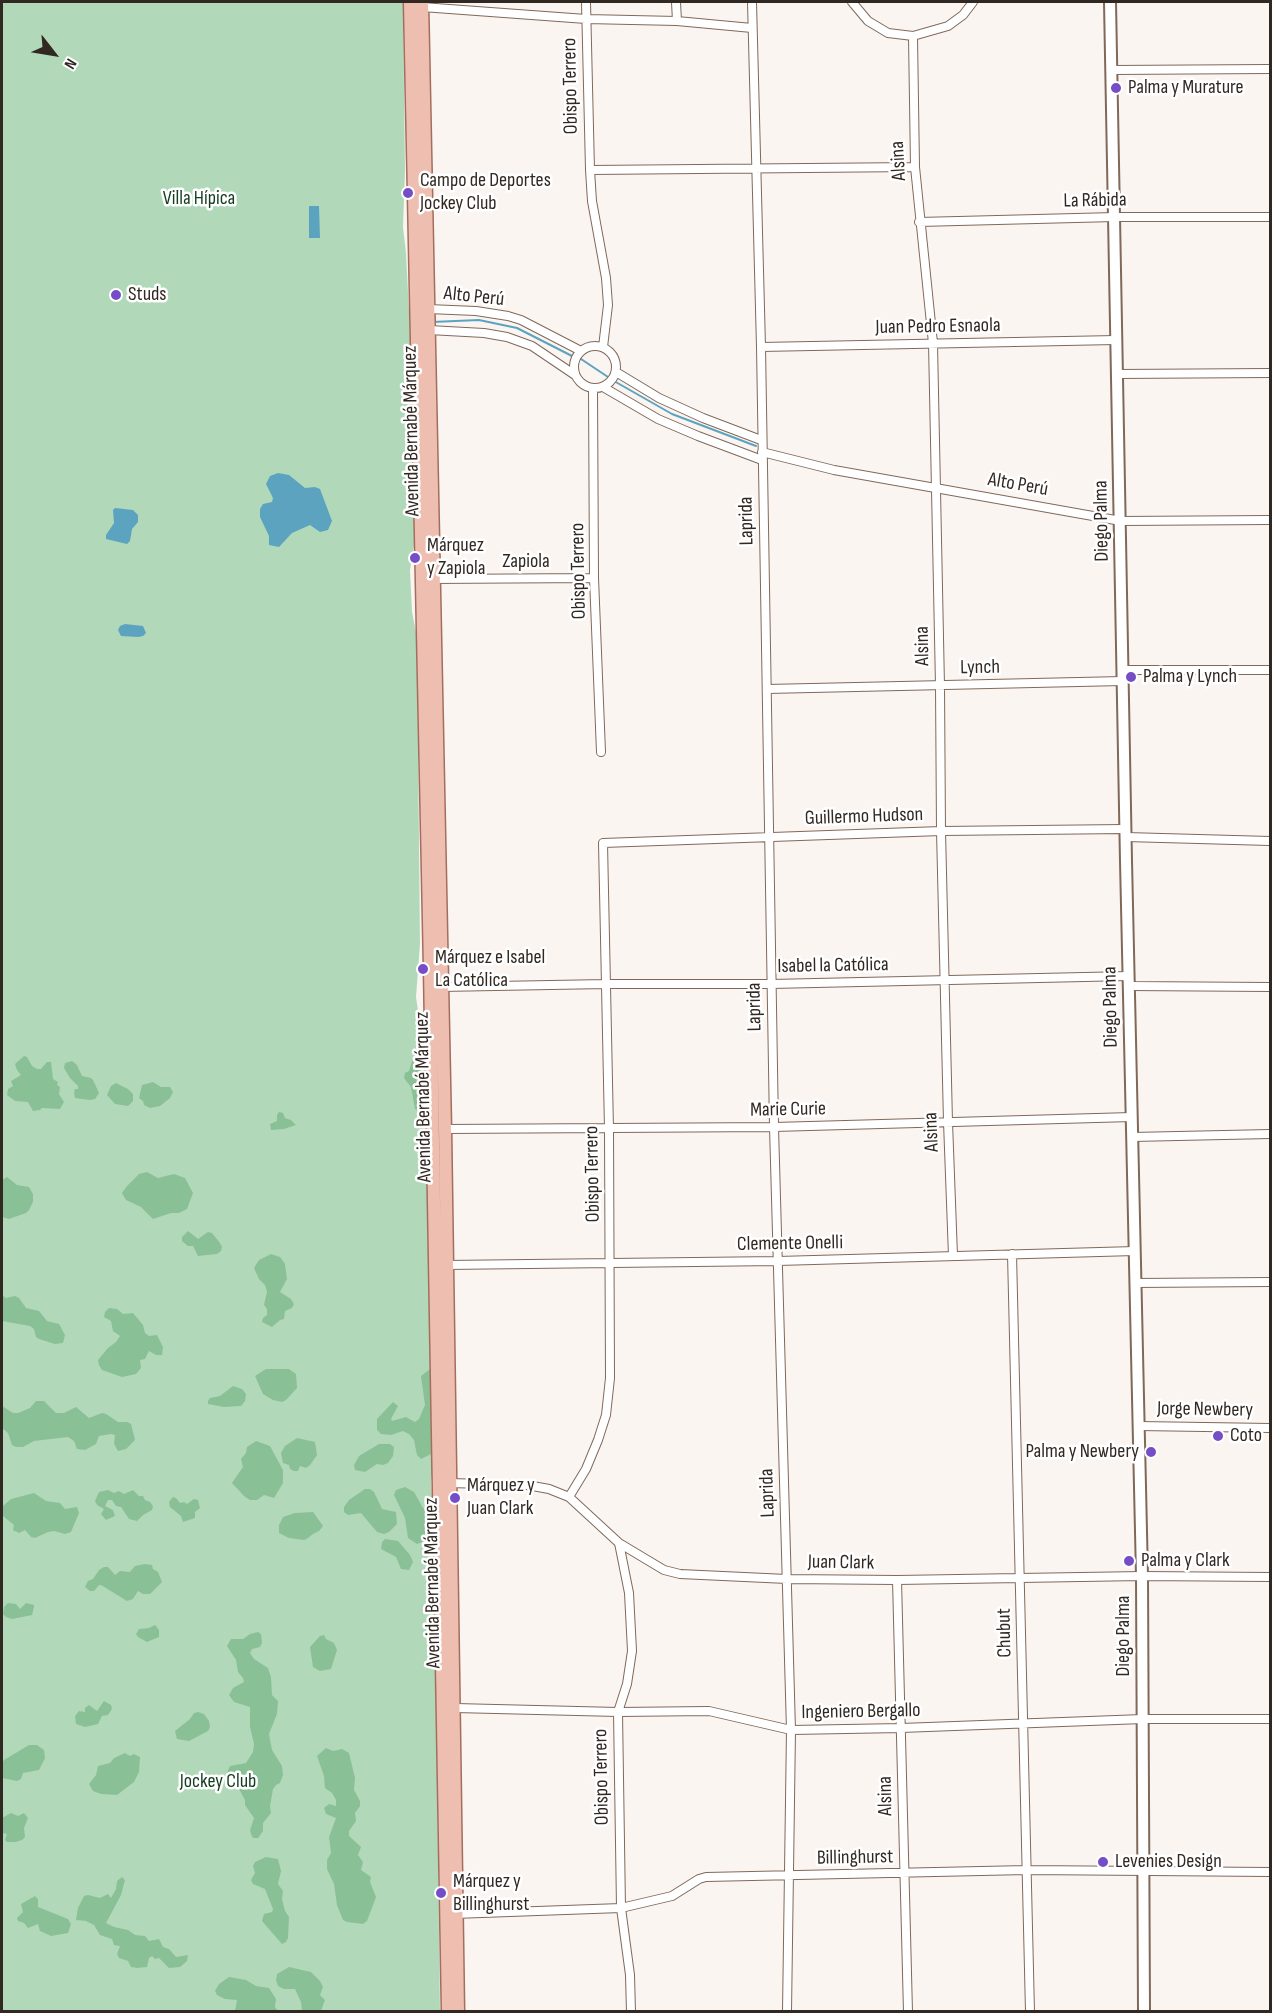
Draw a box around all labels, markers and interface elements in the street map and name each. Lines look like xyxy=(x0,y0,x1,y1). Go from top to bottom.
north arrow xyxy=(24,24,84,84)
street label: Obispo Terrero xyxy=(558,38,584,134)
text: N xyxy=(60,55,80,72)
place label: Palma y Murature xyxy=(1128,76,1243,100)
marker: Palma y Murature xyxy=(1109,81,1123,95)
street label: Alsina xyxy=(886,141,912,181)
place label: Campo de Deportes Jockey Club xyxy=(420,169,551,216)
marker: Campo de Deportes Jockey Club xyxy=(401,186,415,200)
park label: Villa Hípica xyxy=(163,187,235,211)
street label: La Rábida xyxy=(1063,188,1127,214)
street label: Alto Perú xyxy=(443,282,505,312)
place label: Studs xyxy=(128,283,167,307)
marker: Studs xyxy=(109,288,123,302)
street label: Juan Pedro Esnaola xyxy=(875,314,1001,340)
street label: Avenida Bernabé Márquez xyxy=(399,345,425,517)
street label: Alto Perú xyxy=(986,468,1050,502)
street label: Diego Palma xyxy=(1089,480,1115,562)
street label: Laprida xyxy=(735,496,759,546)
street label: Obispo Terrero xyxy=(566,523,592,619)
place label: Márquez y Zapiola xyxy=(427,534,485,581)
street label: Zapiola xyxy=(502,550,550,574)
marker: Márquez y Zapiola xyxy=(408,551,422,565)
street label: Alsina xyxy=(911,626,935,666)
street label: Lynch xyxy=(960,656,1000,680)
place label: Palma y Lynch xyxy=(1143,665,1237,689)
marker: Palma y Lynch xyxy=(1124,670,1138,684)
street label: Guillermo Hudson xyxy=(804,803,924,831)
place label: Márquez e Isabel La Católica xyxy=(435,946,545,993)
street label: Isabel la Católica xyxy=(777,953,889,979)
marker: Márquez e Isabel La Católica xyxy=(416,962,430,976)
street label: Diego Palma xyxy=(1098,966,1124,1048)
street label: Laprida xyxy=(743,982,767,1032)
street label: Avenida Bernabé Márquez xyxy=(411,1011,437,1183)
street label: Marie Curie xyxy=(750,1097,826,1123)
street label: Alsina xyxy=(919,1112,945,1152)
street label: Obispo Terrero xyxy=(580,1126,606,1222)
street label: Clemente Onelli xyxy=(737,1231,843,1257)
street label: Jorge Newbery xyxy=(1157,1397,1253,1423)
place label: Coto xyxy=(1230,1424,1262,1448)
marker: Coto xyxy=(1211,1429,1225,1443)
place label: Palma y Newbery xyxy=(1025,1440,1139,1464)
marker: Palma y Newbery xyxy=(1144,1445,1158,1459)
street label: Laprida xyxy=(755,1468,781,1518)
place label: Márquez y Juan Clark xyxy=(467,1474,535,1521)
marker: Márquez y Juan Clark xyxy=(448,1491,462,1505)
street label: Avenida Bernabé Márquez xyxy=(420,1497,446,1669)
place label: Palma y Clark xyxy=(1141,1549,1230,1573)
street label: Juan Clark xyxy=(808,1550,874,1576)
marker: Palma y Clark xyxy=(1122,1554,1136,1568)
street label: Diego Palma xyxy=(1112,1595,1136,1677)
street label: Chubut xyxy=(993,1608,1017,1658)
street label: Ingeniero Bergallo xyxy=(801,1699,921,1725)
street label: Obispo Terrero xyxy=(589,1729,615,1825)
park label: Jockey Club xyxy=(180,1770,256,1794)
street label: Alsina xyxy=(874,1776,898,1816)
street label: Billinghurst xyxy=(817,1845,893,1871)
place label: Levenies Design xyxy=(1115,1850,1222,1874)
marker: Levenies Design xyxy=(1096,1855,1110,1869)
place label: Márquez y Billinghurst xyxy=(453,1870,529,1917)
marker: Márquez y Billinghurst xyxy=(434,1886,448,1900)

